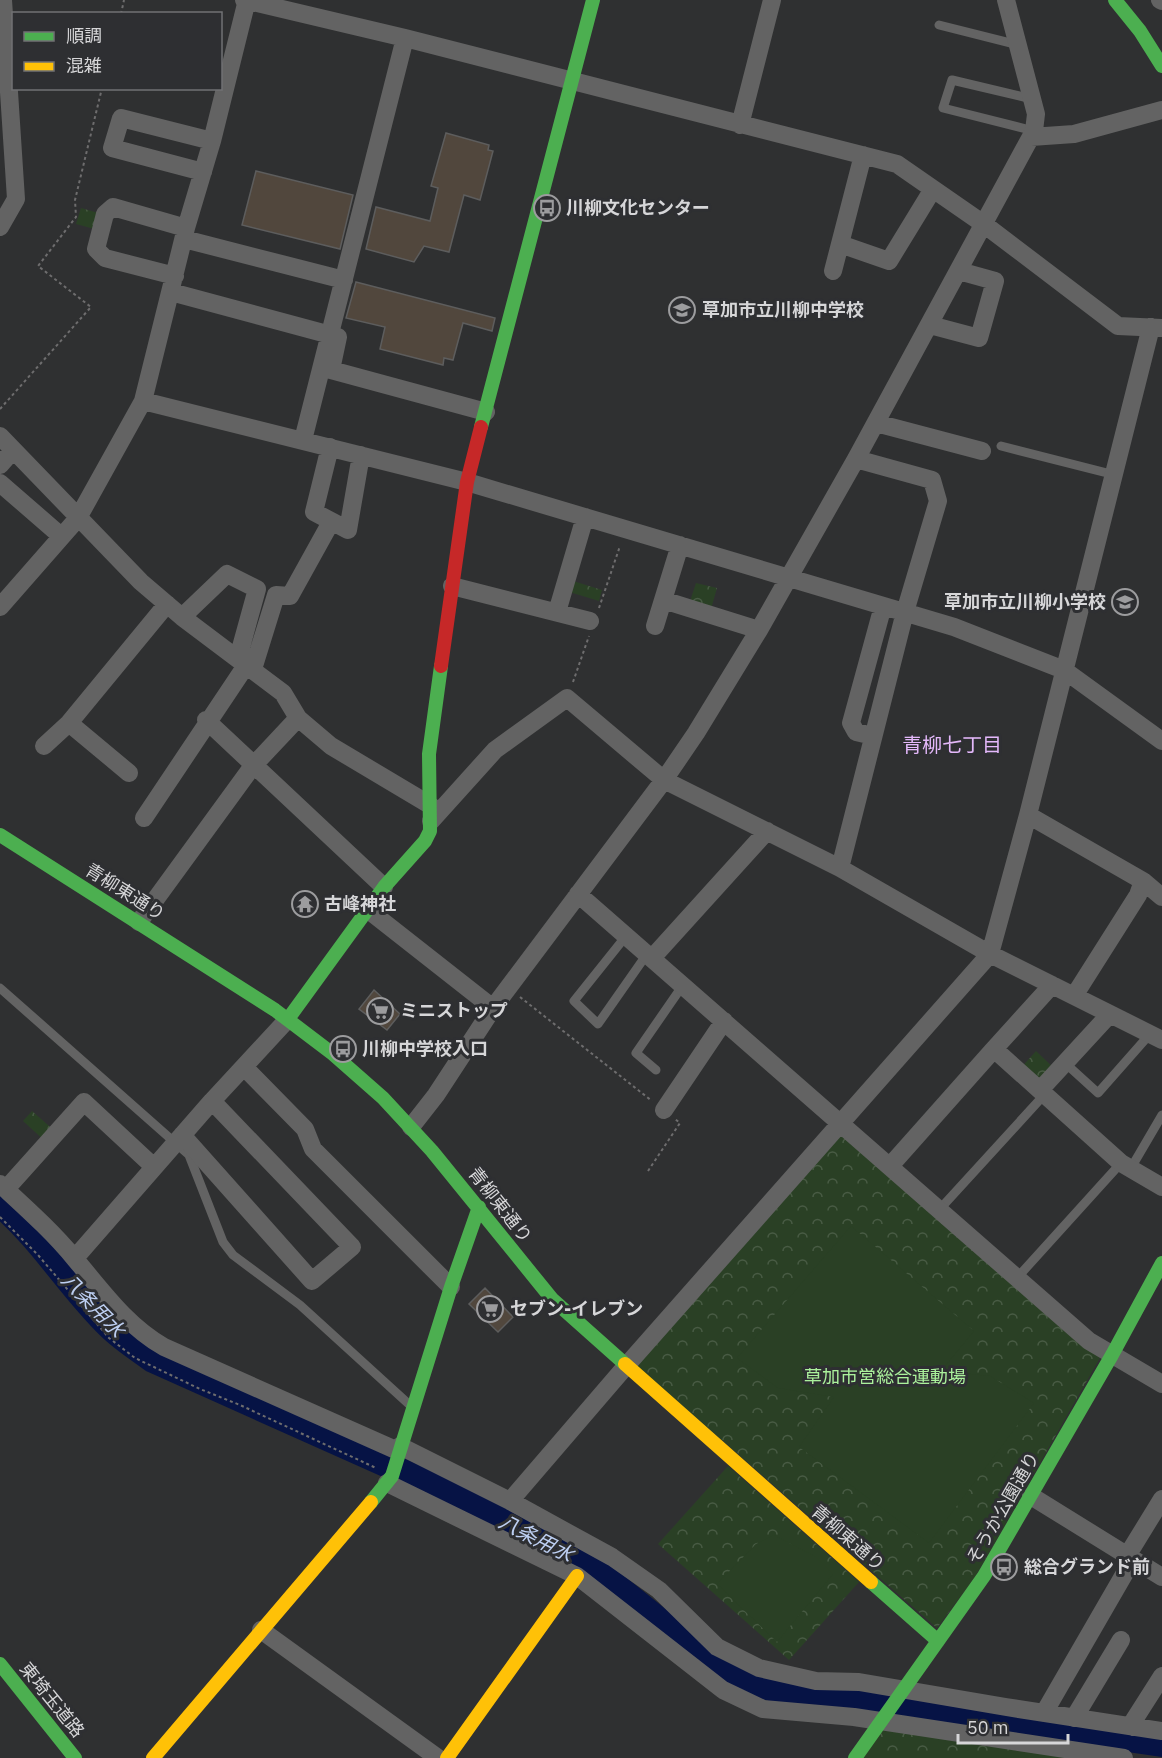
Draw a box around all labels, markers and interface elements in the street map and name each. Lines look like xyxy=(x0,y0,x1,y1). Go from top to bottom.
legend xyxy=(12,12,222,90)
text: 順調 xyxy=(66,24,102,47)
text: 混雑 xyxy=(66,54,102,77)
bus stop icon: 川柳文化センター xyxy=(532,193,562,223)
place label: 川柳文化センター xyxy=(566,196,710,219)
school or university icon: 草加市立川柳中学校 xyxy=(667,295,697,325)
place label: 草加市立川柳中学校 xyxy=(702,298,864,321)
school or university icon: 草加市立川柳小学校 xyxy=(1110,587,1140,617)
place label: 草加市立川柳小学校 xyxy=(944,590,1106,613)
district label: 青柳七丁目 xyxy=(902,731,1002,758)
street label: 青柳東通り xyxy=(81,858,170,925)
temple icon: 古峰神社 xyxy=(290,889,320,919)
place label: 古峰神社 xyxy=(324,892,396,915)
supermarket icon: ミニストップ xyxy=(365,996,395,1026)
place label: ミニストップ xyxy=(400,999,508,1022)
bus stop icon: 川柳中学校入口 xyxy=(328,1034,358,1064)
place label: 川柳中学校入口 xyxy=(362,1037,488,1060)
street label: 青柳東通り xyxy=(464,1162,537,1247)
water label: 八条用水 xyxy=(56,1267,132,1344)
supermarket icon: セブン-イレブン xyxy=(475,1294,505,1324)
place label: セブン-イレブン xyxy=(510,1297,643,1320)
park label: 草加市営総合運動場 xyxy=(804,1365,966,1388)
street label: そうか公園通り xyxy=(961,1447,1044,1568)
street label: 青柳東通り xyxy=(807,1499,890,1576)
water label: 八条用水 xyxy=(494,1507,580,1569)
bus stop icon: 総合グランド前 xyxy=(989,1552,1019,1582)
place label: 総合グランド前 xyxy=(1024,1555,1150,1578)
street label: 東埼玉道路 xyxy=(15,1657,90,1742)
scale bar xyxy=(958,1707,1068,1745)
text: 50 m xyxy=(967,1716,1009,1739)

